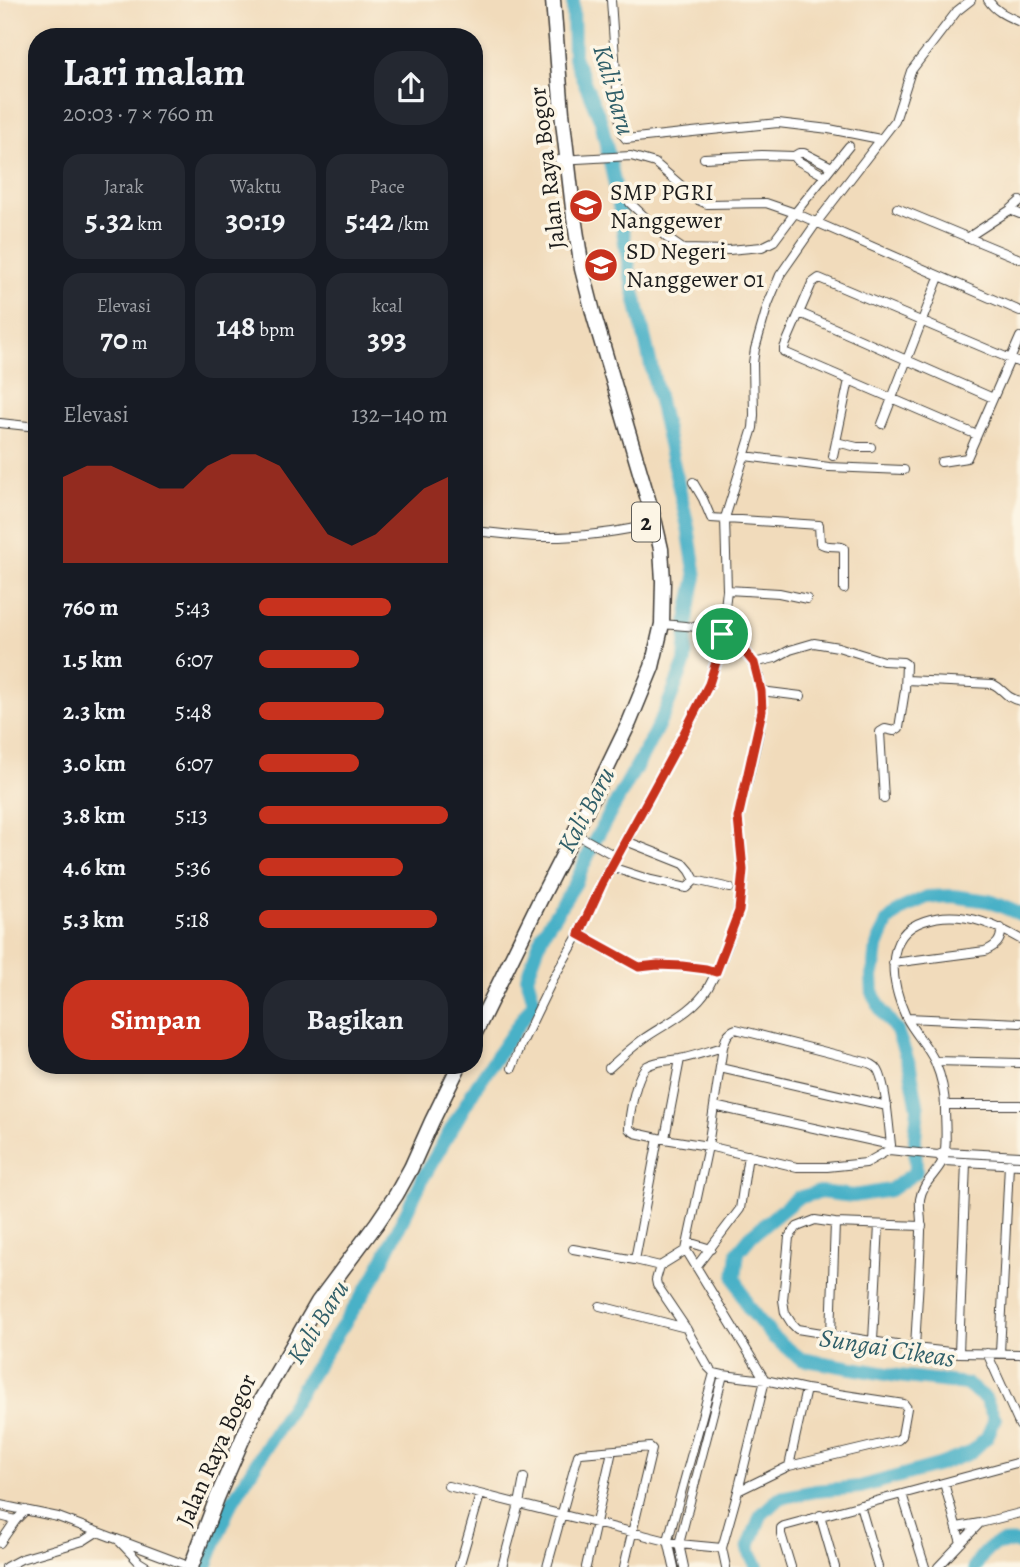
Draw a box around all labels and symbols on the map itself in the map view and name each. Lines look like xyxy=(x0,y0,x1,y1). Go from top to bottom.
water label: Kali Baru xyxy=(584,41,644,140)
street label: Jalan Raya Bogor xyxy=(521,85,573,251)
place label: SMP PGRI Nanggewer xyxy=(610,176,722,236)
school or university icon: SMP PGRI Nanggewer xyxy=(567,187,605,225)
place label: SD Negeri Nanggewer 01 xyxy=(626,235,764,295)
school or university icon: SD Negeri Nanggewer 01 xyxy=(582,246,620,284)
road number: 2 xyxy=(632,502,660,542)
pin xyxy=(692,604,752,664)
water label: Kali Baru xyxy=(549,761,623,859)
water label: Kali Baru xyxy=(279,1273,358,1371)
water label: Sungai Cikeas xyxy=(817,1320,957,1376)
street label: Jalan Raya Bogor xyxy=(168,1369,264,1531)

